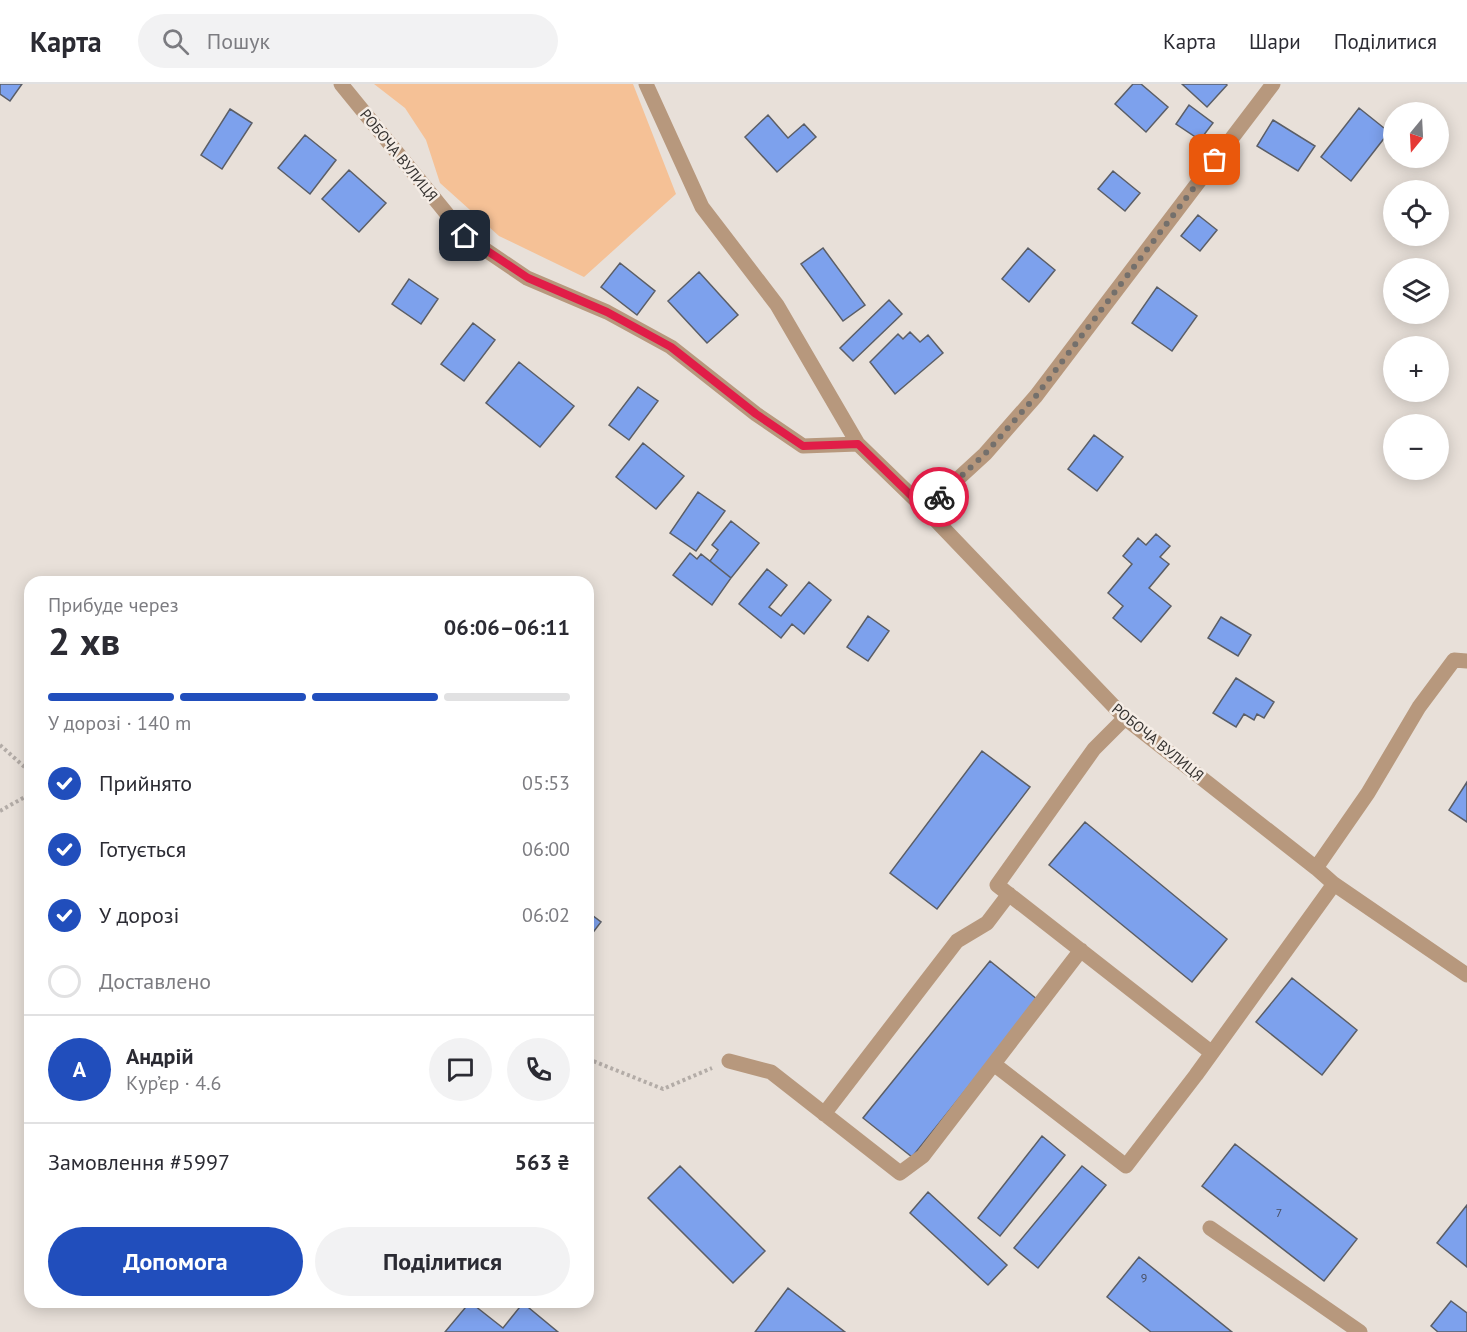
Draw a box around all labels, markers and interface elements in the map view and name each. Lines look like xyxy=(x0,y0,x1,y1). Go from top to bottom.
search box xyxy=(138,14,558,68)
text: Карта xyxy=(30,23,102,60)
icon: search xyxy=(159,25,192,58)
text: Пошук xyxy=(207,27,270,55)
text: Карта xyxy=(1163,28,1216,55)
text: Шари xyxy=(1249,28,1301,55)
text: Поділитися xyxy=(1334,28,1437,55)
north arrow xyxy=(1383,102,1449,168)
map controls xyxy=(1383,102,1449,480)
street label: РОБОЧА ВУЛИЦЯ xyxy=(356,105,442,205)
pin xyxy=(1189,134,1240,185)
icon: bag xyxy=(1198,143,1231,176)
button: locate xyxy=(1383,180,1449,246)
pin xyxy=(439,210,490,261)
icon: home xyxy=(448,219,481,252)
button: layers xyxy=(1383,258,1449,324)
button: + xyxy=(1383,336,1449,402)
button: − xyxy=(1383,414,1449,480)
courier xyxy=(909,467,969,527)
icon: bike xyxy=(923,481,956,514)
text: Прибуде через xyxy=(48,592,179,618)
text: 06:06–06:11 xyxy=(444,613,570,641)
text: 2 хв xyxy=(48,615,120,666)
street label: РОБОЧА ВУЛИЦЯ xyxy=(1108,699,1208,785)
text: У дорозі · 140 m xyxy=(48,710,191,736)
icon: check xyxy=(48,767,81,800)
text: Прийнято xyxy=(99,769,192,797)
text: 05:53 xyxy=(522,770,570,796)
icon: check xyxy=(48,833,81,866)
text: Готується xyxy=(99,835,186,863)
text: 06:00 xyxy=(522,836,570,862)
icon: check xyxy=(48,899,81,932)
text: У дорозі xyxy=(99,901,179,929)
text: 06:02 xyxy=(522,902,570,928)
text: Доставлено xyxy=(99,967,211,995)
button: chat xyxy=(429,1038,492,1101)
button: phone xyxy=(507,1038,570,1101)
text: Андрій xyxy=(126,1042,193,1070)
text: А xyxy=(73,1055,86,1083)
text: Кур’єр · 4.6 xyxy=(126,1070,221,1096)
text: Замовлення #5997 xyxy=(48,1148,230,1176)
text: 563 ₴ xyxy=(515,1148,570,1176)
house number: 7 xyxy=(1276,1205,1282,1220)
button: Допомога xyxy=(48,1227,303,1296)
button: Поділитися xyxy=(315,1227,570,1296)
house number: 9 xyxy=(1141,1270,1147,1285)

